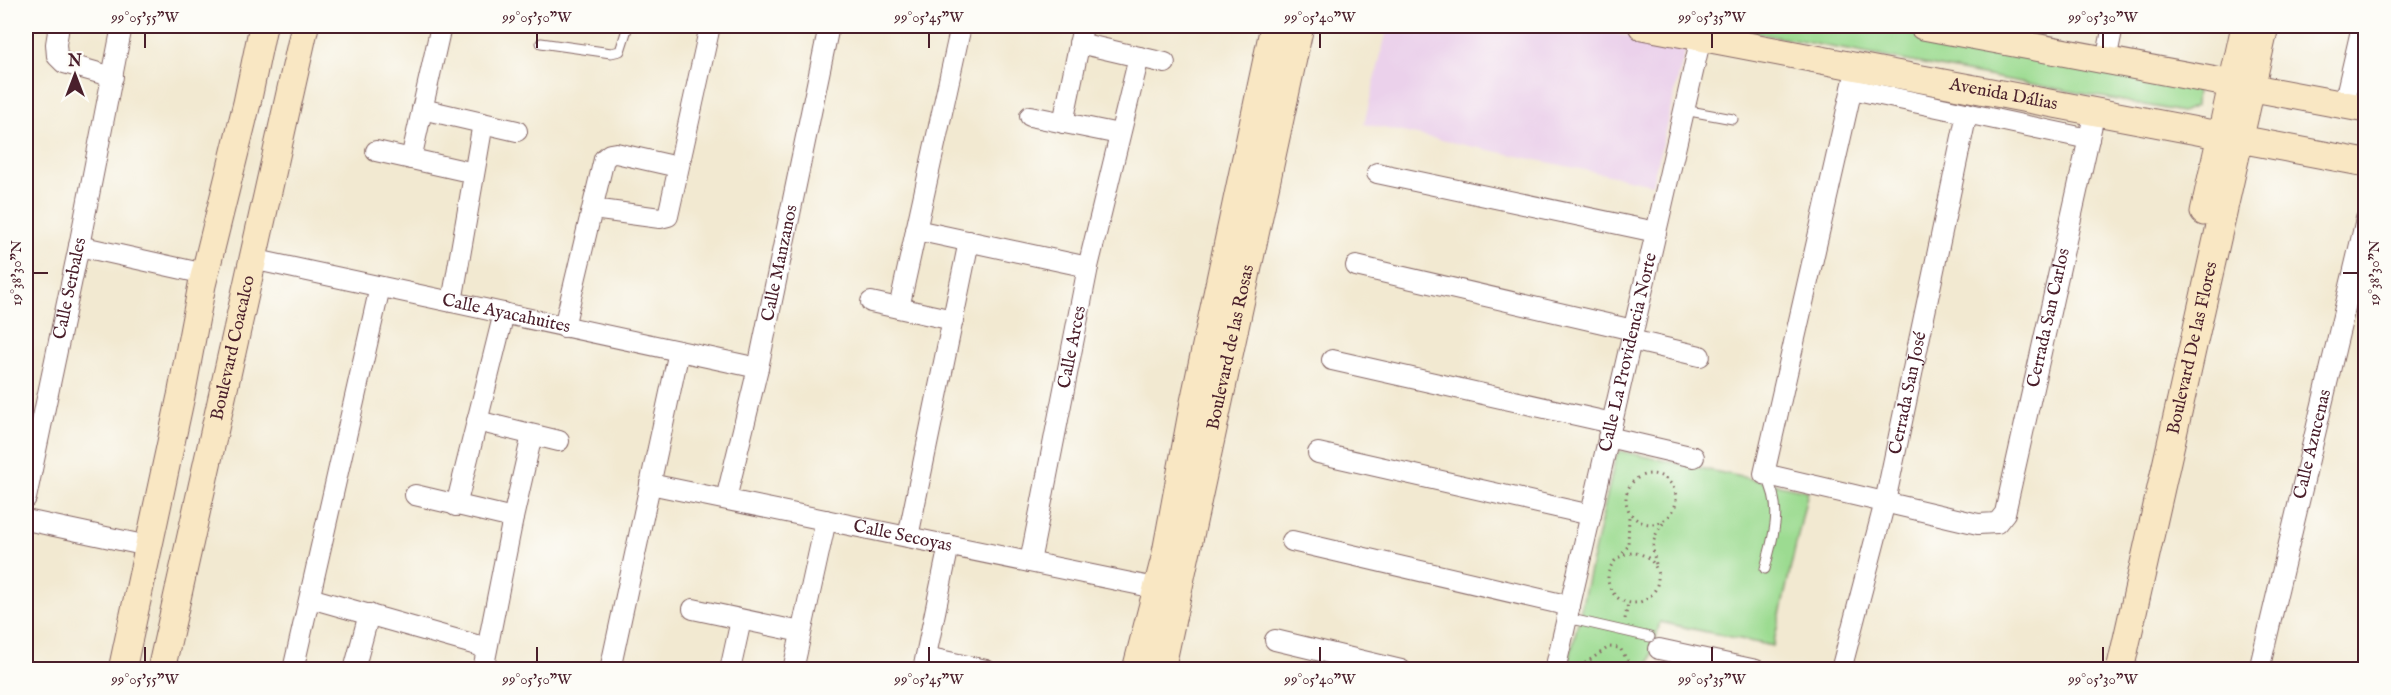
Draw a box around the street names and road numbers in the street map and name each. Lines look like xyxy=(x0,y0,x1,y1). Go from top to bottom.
street label: Avenida Dálias xyxy=(1947,73,2060,116)
street label: Calle Manzanos xyxy=(756,203,803,324)
street label: Calle Serbales xyxy=(48,236,92,342)
street label: Cerrada San Carlos xyxy=(2022,246,2075,390)
street label: Calle La Providencia Norte xyxy=(1594,250,1662,454)
street label: Boulevard De las Flores xyxy=(2162,259,2223,437)
street label: Boulevard de las Rosas xyxy=(1202,263,1260,432)
street label: Boulevard Coacalco xyxy=(206,273,260,423)
street label: Calle Ayacahuites xyxy=(440,289,573,339)
street label: Calle Arces xyxy=(1053,304,1092,390)
street label: Cerrada San José xyxy=(1884,329,1932,457)
street label: Calle Azucenas xyxy=(2288,387,2337,502)
street label: Calle Secoyas xyxy=(851,515,954,557)

